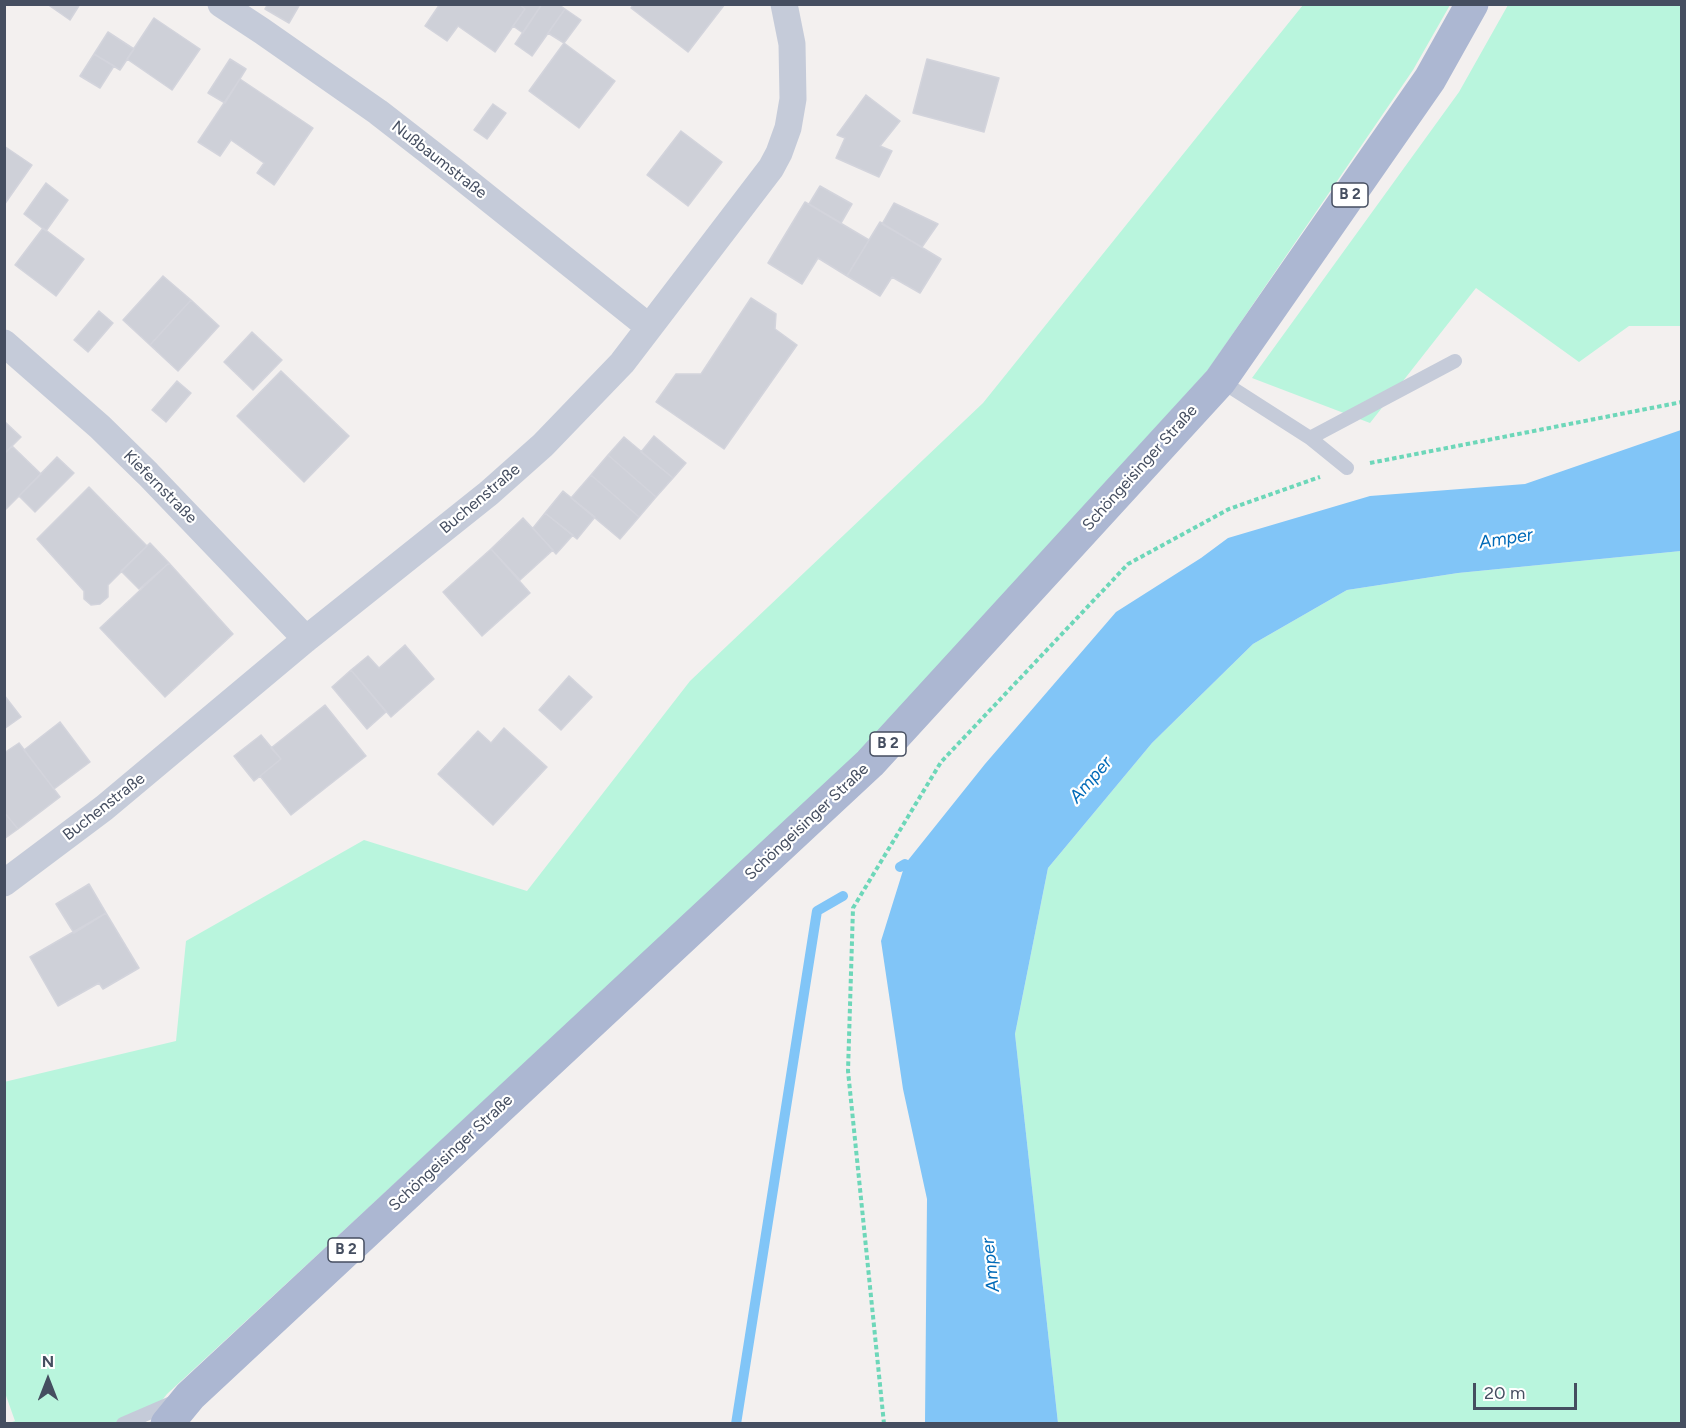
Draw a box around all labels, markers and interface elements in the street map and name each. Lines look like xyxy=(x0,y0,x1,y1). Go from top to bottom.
street label: Nußbaumstraße xyxy=(388,117,490,203)
road number: B 2 xyxy=(1332,183,1368,207)
street label: Schöngeisinger Straße xyxy=(1079,401,1201,535)
street label: Kiefernstraße xyxy=(119,446,201,528)
street label: Buchenstraße xyxy=(436,460,524,538)
water label: Amper xyxy=(1478,524,1534,554)
road number: B 2 xyxy=(870,732,906,756)
water label: Amper xyxy=(1065,752,1117,808)
street label: Schöngeisinger Straße xyxy=(741,760,873,884)
street label: Buchenstraße xyxy=(59,769,149,845)
street label: Schöngeisinger Straße xyxy=(385,1091,517,1215)
water label: Amper xyxy=(977,1237,1005,1293)
road number: B 2 xyxy=(328,1238,364,1262)
north arrow xyxy=(18,1350,78,1410)
text: N xyxy=(42,1352,54,1371)
scale bar xyxy=(1476,1371,1580,1409)
text: 20 m xyxy=(1484,1382,1525,1404)

